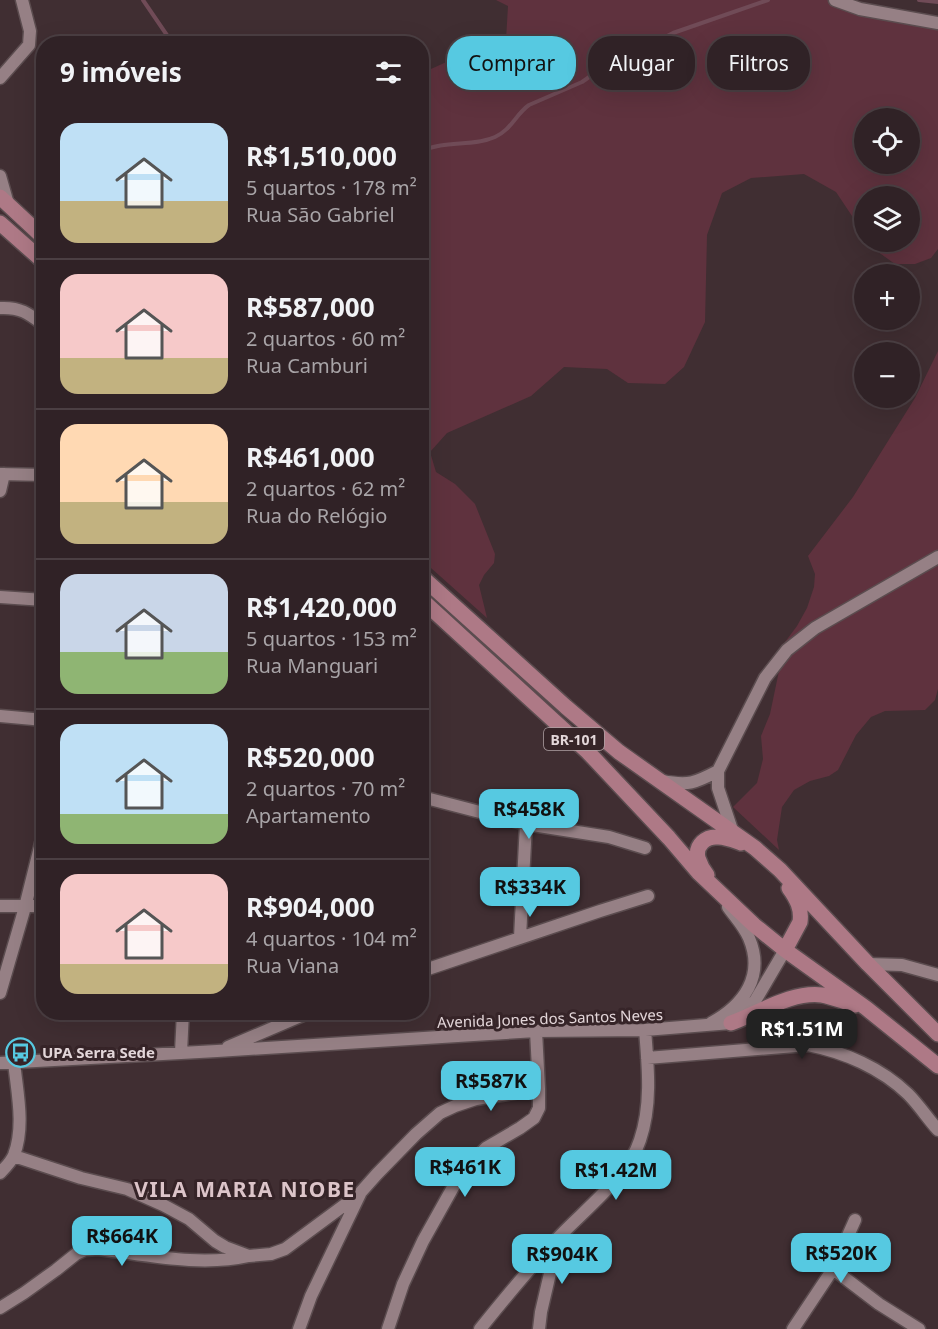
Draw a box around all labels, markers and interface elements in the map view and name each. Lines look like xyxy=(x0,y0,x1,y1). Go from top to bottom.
chip: Comprar xyxy=(447,36,576,90)
chip: Alugar xyxy=(588,36,695,90)
chip: Filtros xyxy=(707,36,810,90)
text: 9 imóveis xyxy=(60,54,182,90)
icon: filters xyxy=(372,56,405,89)
map controls xyxy=(854,108,920,408)
button: locate xyxy=(854,108,920,174)
text: R$1,510,000 xyxy=(246,138,397,174)
icon: home xyxy=(108,147,180,219)
text: 5 quartos · 178 m² xyxy=(246,174,417,201)
button: layers xyxy=(854,186,920,252)
text: Rua São Gabriel xyxy=(246,201,395,228)
button: + xyxy=(854,264,920,330)
text: R$587,000 xyxy=(246,289,375,325)
icon: home xyxy=(108,298,180,370)
text: 2 quartos · 60 m² xyxy=(246,325,405,352)
button: − xyxy=(854,342,920,408)
text: Rua Camburi xyxy=(246,352,368,379)
text: R$461,000 xyxy=(246,439,375,475)
icon: home xyxy=(108,448,180,520)
text: 2 quartos · 62 m² xyxy=(246,475,405,502)
text: Rua do Relógio xyxy=(246,502,387,529)
text: R$1,420,000 xyxy=(246,589,397,625)
icon: home xyxy=(108,598,180,670)
text: 5 quartos · 153 m² xyxy=(246,625,417,652)
text: Rua Manguari xyxy=(246,652,378,679)
road number: BR-101 xyxy=(544,728,604,750)
text: R$520,000 xyxy=(246,739,375,775)
icon: home xyxy=(108,748,180,820)
text: 2 quartos · 70 m² xyxy=(246,775,405,802)
pin: R$458K xyxy=(480,789,578,840)
text: R$458K xyxy=(493,795,565,822)
text: Apartamento xyxy=(246,802,371,829)
pin: R$334K xyxy=(481,867,579,918)
text: R$334K xyxy=(494,873,566,900)
text: R$904,000 xyxy=(246,889,375,925)
icon: home xyxy=(108,898,180,970)
text: 4 quartos · 104 m² xyxy=(246,925,417,952)
text: Rua Viana xyxy=(246,952,339,979)
street label: Avenida Jones dos Santos Neves xyxy=(437,1004,663,1032)
pin: R$1.51M xyxy=(747,1009,857,1060)
text: R$1.51M xyxy=(760,1015,844,1042)
bus stop icon: UPA Serra Sede xyxy=(5,1036,37,1068)
place label: UPA Serra Sede xyxy=(42,1042,155,1062)
pin: R$587K xyxy=(442,1061,540,1112)
text: R$587K xyxy=(455,1067,527,1094)
pin: R$461K xyxy=(416,1147,514,1198)
pin: R$1.42M xyxy=(561,1150,671,1201)
text: R$461K xyxy=(429,1153,501,1180)
text: R$1.42M xyxy=(574,1156,658,1183)
district label: VILA MARIA NIOBE xyxy=(134,1175,356,1203)
pin: R$664K xyxy=(73,1216,171,1267)
text: R$664K xyxy=(86,1222,158,1249)
pin: R$520K xyxy=(792,1233,890,1284)
pin: R$904K xyxy=(513,1234,611,1285)
text: R$520K xyxy=(805,1239,877,1266)
text: R$904K xyxy=(526,1240,598,1267)

